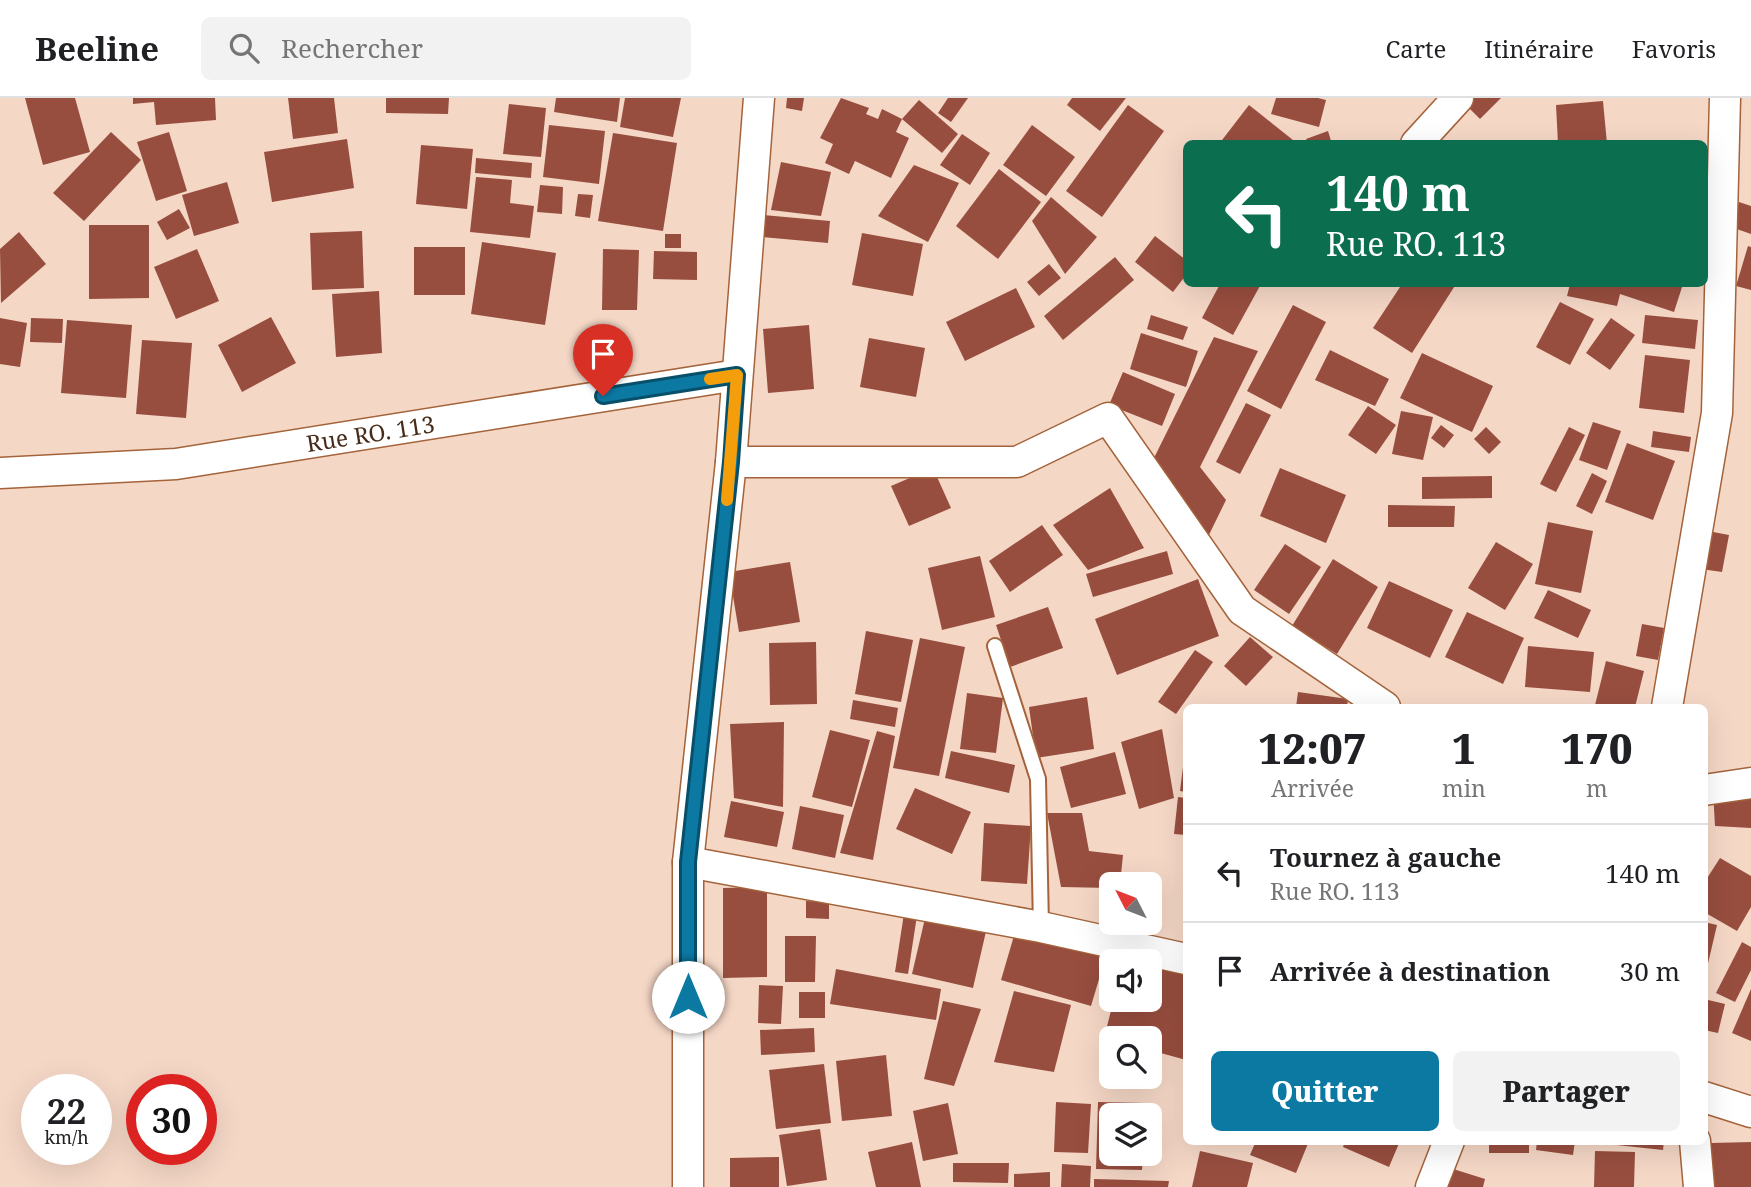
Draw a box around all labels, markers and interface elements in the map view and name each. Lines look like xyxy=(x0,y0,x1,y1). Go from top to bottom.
search box xyxy=(201,17,691,80)
text: Beeline xyxy=(35,26,159,71)
icon: search xyxy=(225,29,263,67)
text: Rechercher xyxy=(281,30,423,66)
text: Carte xyxy=(1385,32,1446,65)
text: Itinéraire xyxy=(1484,32,1594,65)
text: Favoris xyxy=(1632,32,1716,65)
text: 140 m xyxy=(1326,159,1470,225)
icon: left xyxy=(1211,168,1302,259)
text: Rue RO. 113 xyxy=(1326,222,1506,265)
pin xyxy=(573,324,633,396)
icon: arrive xyxy=(584,335,622,373)
street label: Rue RO. 113 xyxy=(304,407,437,459)
text: 12:07 xyxy=(1258,719,1367,776)
text: 1 xyxy=(1452,719,1476,776)
text: 170 xyxy=(1561,719,1633,776)
text: Arrivée xyxy=(1271,772,1354,804)
text: min xyxy=(1442,772,1486,804)
text: m xyxy=(1586,772,1608,804)
text: Tournez à gauche xyxy=(1270,839,1501,875)
icon: left xyxy=(1211,854,1249,892)
text: 140 m xyxy=(1605,855,1680,891)
north arrow xyxy=(1099,872,1162,934)
map controls xyxy=(1099,872,1162,1166)
text: Rue RO. 113 xyxy=(1270,875,1400,907)
button: sound xyxy=(1099,949,1162,1012)
icon: arrive xyxy=(1211,952,1249,990)
text: Arrivée à destination xyxy=(1270,953,1550,989)
text: 30 m xyxy=(1620,953,1680,989)
position arrow xyxy=(651,960,725,1034)
button: search xyxy=(1099,1026,1162,1089)
button: Quitter xyxy=(1211,1051,1439,1131)
button: Partager xyxy=(1453,1051,1680,1131)
speed limit sign: 30 xyxy=(126,1074,217,1165)
text: 22 xyxy=(47,1087,86,1134)
button: layers xyxy=(1099,1103,1162,1166)
text: km/h xyxy=(44,1125,89,1149)

